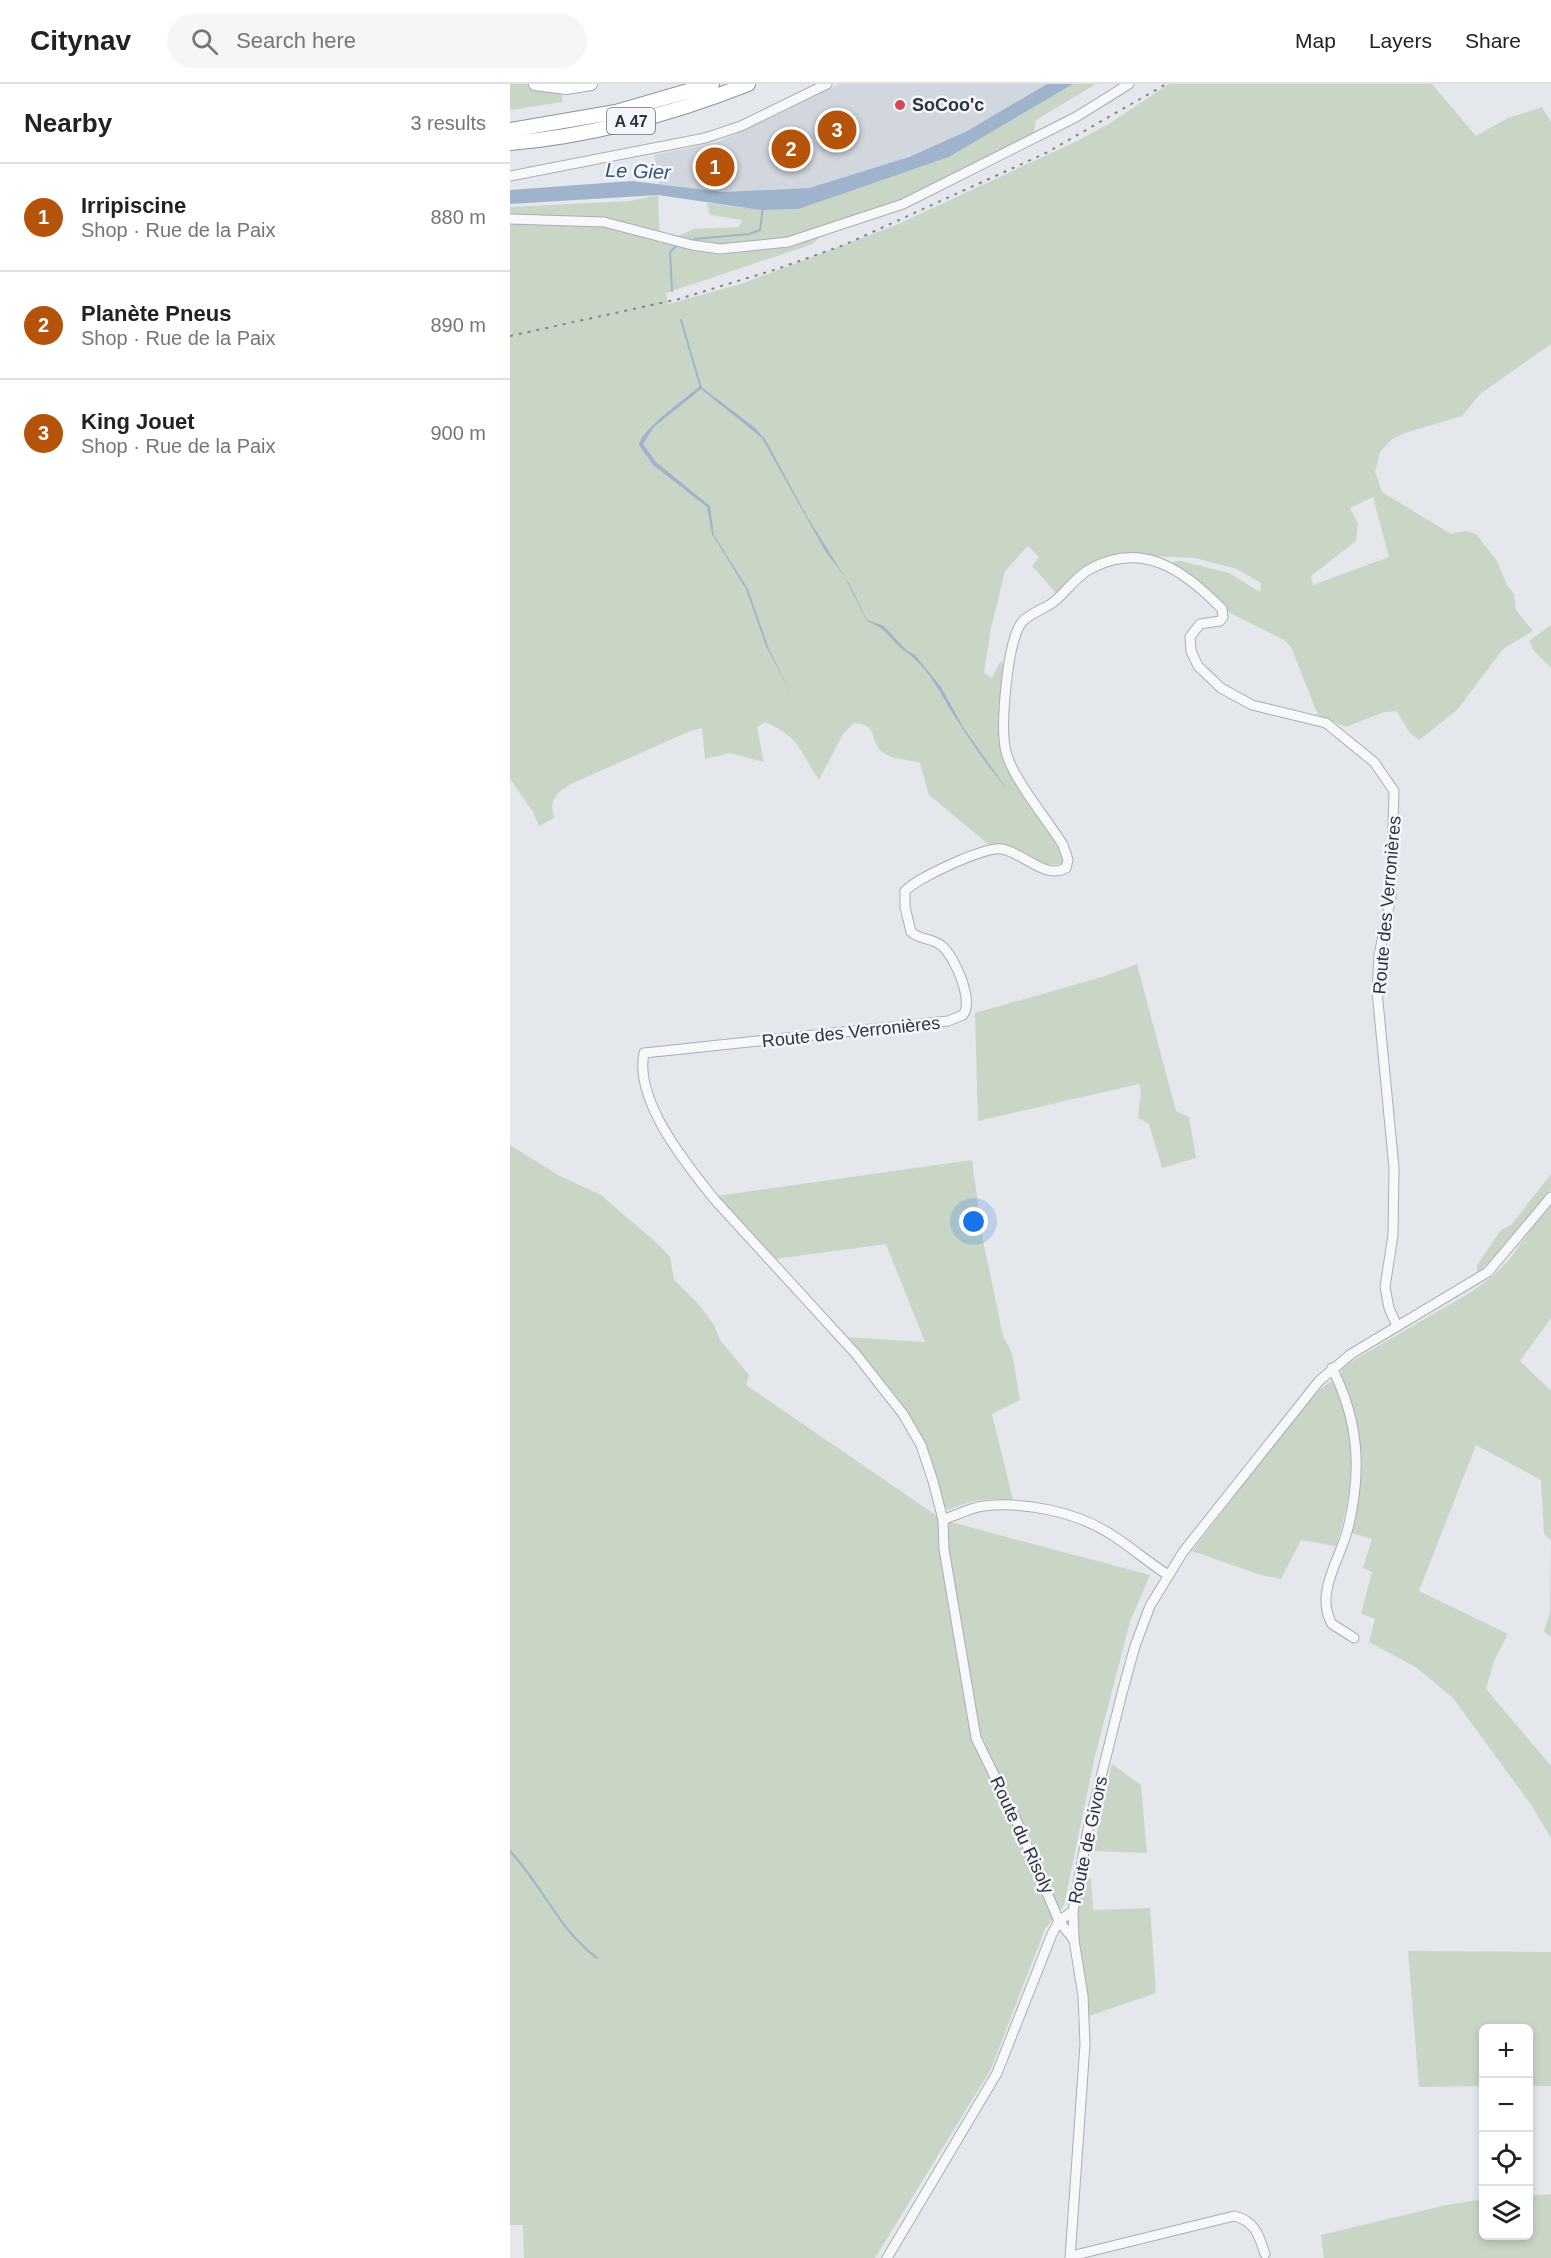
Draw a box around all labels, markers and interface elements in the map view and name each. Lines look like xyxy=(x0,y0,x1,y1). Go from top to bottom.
search box xyxy=(167,14,587,68)
text: Citynav xyxy=(30,25,131,56)
icon: search xyxy=(188,25,221,58)
text: Search here xyxy=(236,28,356,53)
text: Map xyxy=(1295,29,1336,52)
text: Layers xyxy=(1369,29,1432,52)
text: Share xyxy=(1465,29,1521,52)
place label: SoCoo'c xyxy=(912,95,984,115)
marker: SoCoo'c xyxy=(893,98,907,112)
text: Nearby xyxy=(24,108,112,138)
road number: A 47 xyxy=(607,108,655,134)
pin: 3 xyxy=(818,108,856,152)
text: 3 results xyxy=(410,112,486,134)
pin: 2 xyxy=(772,126,810,172)
pin: 1 xyxy=(696,144,734,190)
water label: Le Gier xyxy=(605,159,672,183)
text: Irripiscine xyxy=(81,193,186,218)
text: 1 xyxy=(38,206,49,228)
text: 880 m xyxy=(430,206,486,228)
text: Shop · Rue de la Paix xyxy=(81,219,276,241)
text: Planète Pneus xyxy=(81,301,231,326)
text: 2 xyxy=(38,314,49,336)
text: 890 m xyxy=(430,314,486,336)
text: Shop · Rue de la Paix xyxy=(81,327,276,349)
text: King Jouet xyxy=(81,409,195,434)
text: 3 xyxy=(38,422,49,444)
text: 900 m xyxy=(430,422,486,444)
text: Shop · Rue de la Paix xyxy=(81,435,276,457)
street label: Route des Verronières xyxy=(1369,815,1405,995)
street label: Route des Verronières xyxy=(761,1013,941,1051)
your location xyxy=(959,1207,988,1236)
street label: Route du Risoly xyxy=(986,1773,1058,1897)
street label: Route de Givors xyxy=(1065,1774,1111,1906)
map controls xyxy=(1479,2024,1533,2240)
button: + xyxy=(1479,2024,1533,2078)
button: − xyxy=(1479,2078,1533,2132)
button: locate xyxy=(1479,2132,1533,2186)
button: layers xyxy=(1479,2186,1533,2240)

